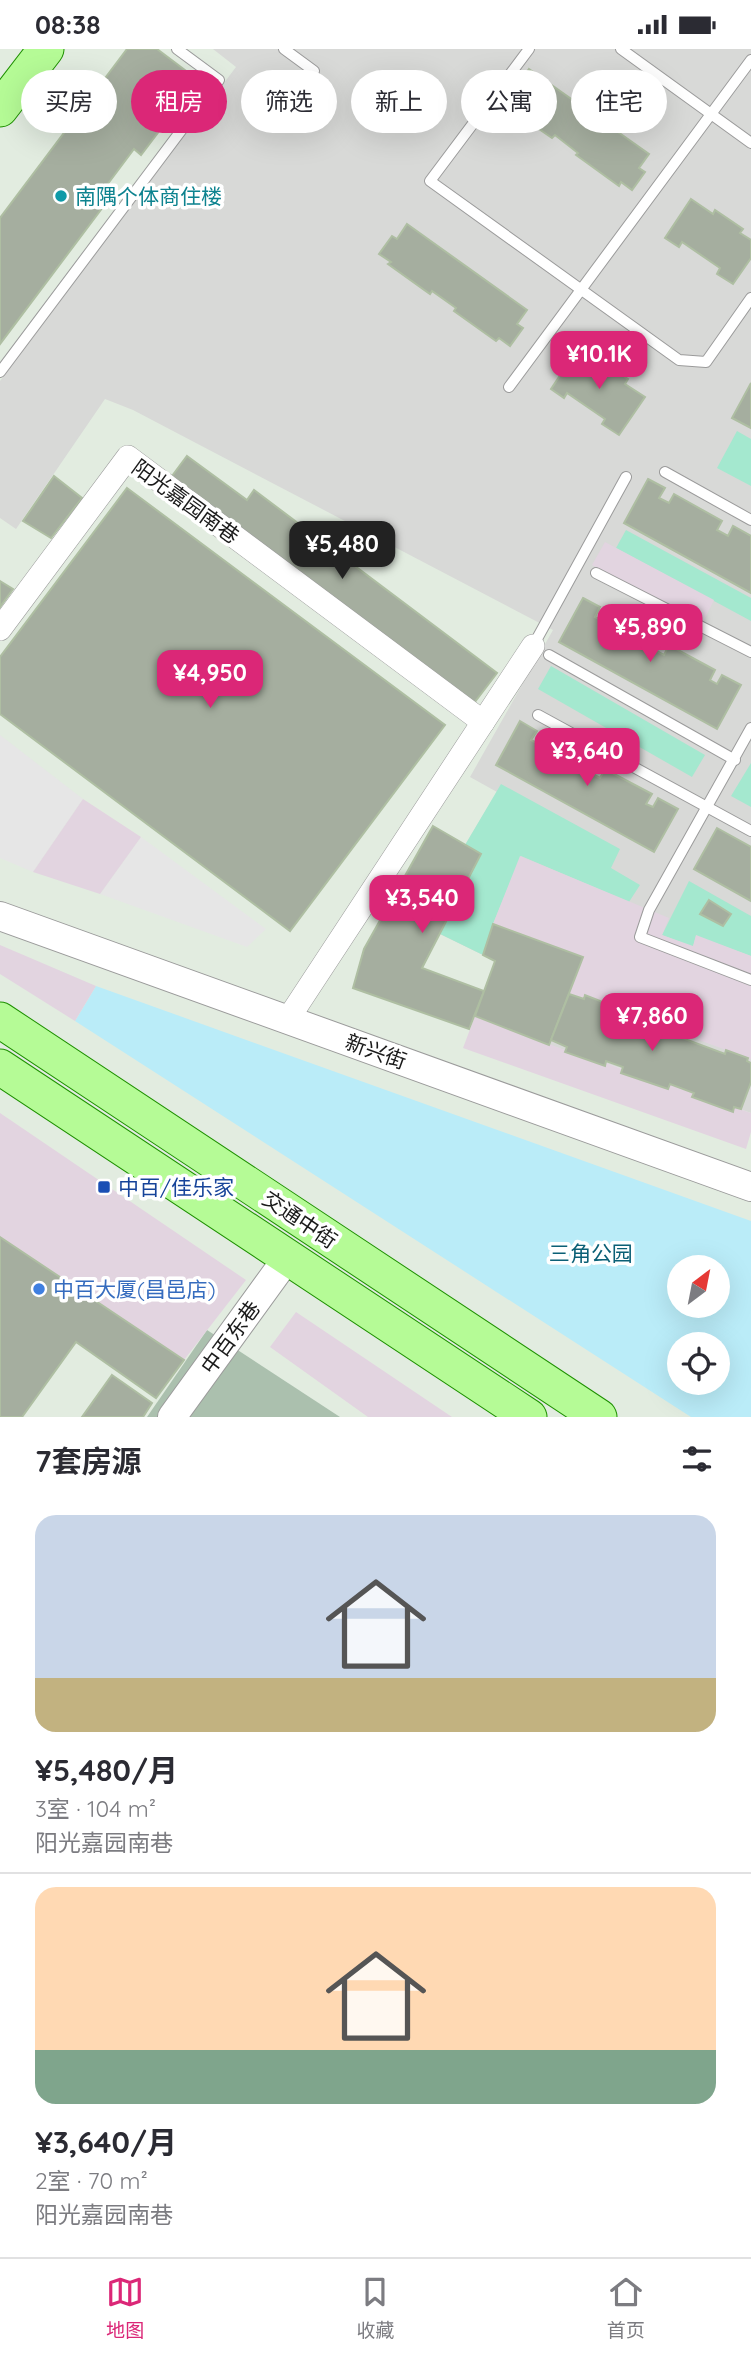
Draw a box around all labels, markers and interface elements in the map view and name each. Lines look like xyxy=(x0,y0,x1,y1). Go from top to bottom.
text: 08:38 xyxy=(35,8,101,41)
chip: 买房 xyxy=(21,70,117,133)
chip: 租房 xyxy=(131,70,227,133)
chip: 筛选 xyxy=(241,70,337,133)
chip: 新上 xyxy=(351,70,447,133)
chip: 公寓 xyxy=(461,70,557,133)
chip: 住宅 xyxy=(571,70,667,133)
place label: 南隅个体商住楼 xyxy=(75,183,222,209)
marker: 南隅个体商住楼 xyxy=(53,188,69,204)
pin: ¥10.1K xyxy=(542,331,656,391)
text: ¥10.1K xyxy=(566,339,632,368)
street label: 阳光嘉园南巷 xyxy=(127,453,245,549)
pin: ¥5,480 xyxy=(285,521,399,581)
text: ¥5,480 xyxy=(305,529,379,558)
pin: ¥5,890 xyxy=(593,605,707,664)
text: ¥5,890 xyxy=(613,612,687,641)
pin: ¥4,950 xyxy=(153,651,267,710)
text: ¥4,950 xyxy=(173,658,247,687)
pin: ¥3,640 xyxy=(530,729,644,788)
text: ¥3,640 xyxy=(551,736,623,765)
pin: ¥3,540 xyxy=(365,875,479,935)
text: ¥3,540 xyxy=(385,883,459,912)
pin: ¥7,860 xyxy=(595,993,709,1053)
text: ¥7,860 xyxy=(616,1001,688,1030)
street label: 新兴街 xyxy=(342,1028,410,1074)
place label: 中百/佳乐家 xyxy=(118,1174,234,1200)
marker: 中百/佳乐家 xyxy=(96,1179,112,1195)
street label: 交通中街 xyxy=(258,1185,342,1253)
park label: 三角公园 xyxy=(549,1240,633,1266)
north arrow xyxy=(667,1255,730,1318)
map controls xyxy=(667,1255,730,1395)
place label: 中百大厦(昌邑店) xyxy=(53,1276,216,1302)
marker: 中百大厦(昌邑店) xyxy=(31,1281,47,1297)
street label: 中百东巷 xyxy=(195,1295,265,1379)
button: locate xyxy=(667,1332,730,1395)
icon: filters xyxy=(678,1440,716,1478)
text: 7套房源 xyxy=(35,1442,141,1480)
icon: home xyxy=(313,1561,439,1687)
text: ¥5,480/月 xyxy=(35,1751,178,1789)
text: 3室 · 104 m² xyxy=(35,1794,156,1823)
text: 阳光嘉园南巷 xyxy=(35,1828,173,1857)
icon: home xyxy=(313,1933,439,2059)
text: ¥3,640/月 xyxy=(35,2123,177,2161)
text: 2室 · 70 m² xyxy=(35,2166,148,2195)
text: 阳光嘉园南巷 xyxy=(35,2200,173,2229)
tab: 地图 xyxy=(106,2273,144,2342)
tab: 收藏 xyxy=(356,2273,395,2342)
tab: 首页 xyxy=(607,2273,645,2342)

